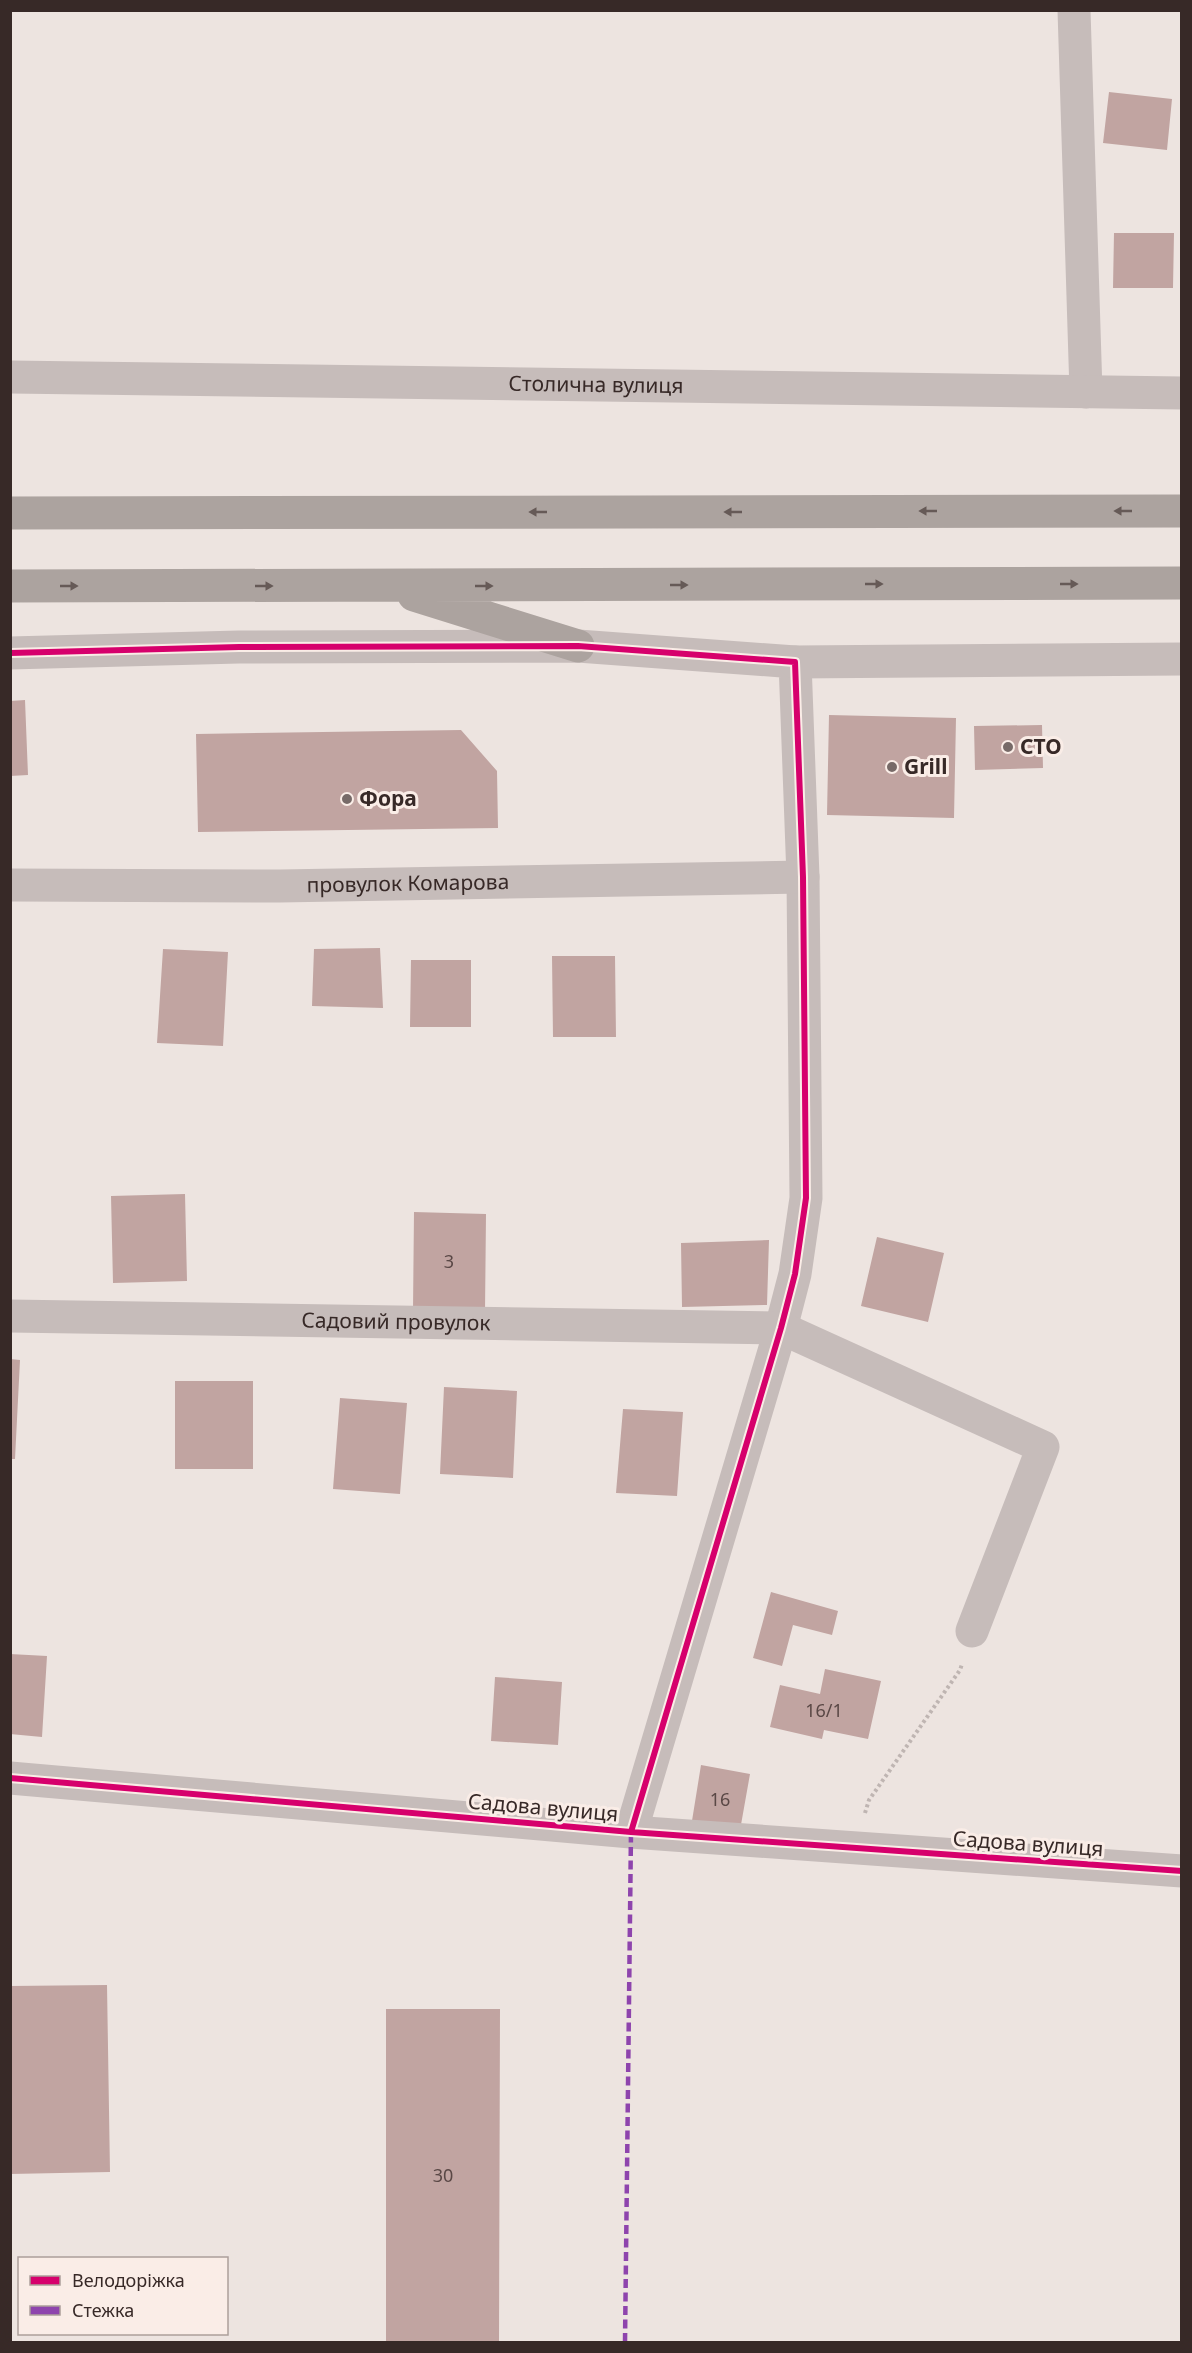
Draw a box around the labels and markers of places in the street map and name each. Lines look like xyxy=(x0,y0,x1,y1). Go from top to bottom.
place label: СТО xyxy=(1020,732,1062,760)
marker: СТО xyxy=(1001,740,1015,754)
place label: Grill xyxy=(904,752,947,780)
marker: Grill xyxy=(885,760,899,774)
place label: Фора xyxy=(359,784,417,812)
marker: Фора xyxy=(340,792,354,806)

